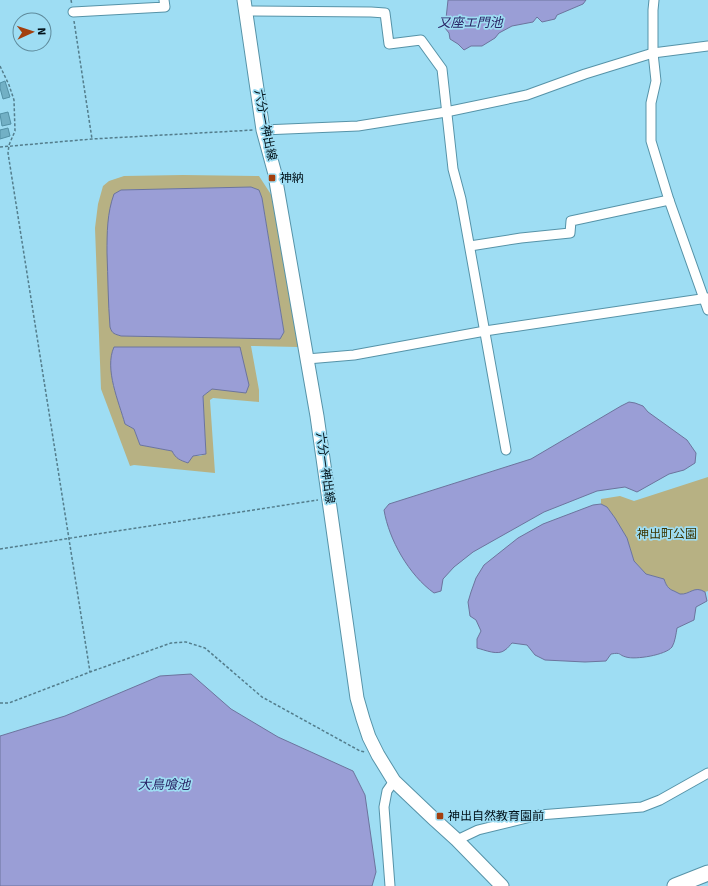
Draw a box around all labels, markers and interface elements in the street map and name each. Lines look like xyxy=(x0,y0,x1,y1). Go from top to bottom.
north arrow xyxy=(12,12,52,52)
water label: 又座エ門池 xyxy=(437,15,504,31)
text: N xyxy=(35,27,48,36)
street label: 六分一神出線 xyxy=(251,88,279,162)
place label: 神納 xyxy=(280,171,304,186)
marker: 神納 xyxy=(267,173,277,183)
street label: 六分一神出線 xyxy=(313,431,337,505)
park label: 神出町公園 xyxy=(637,527,697,542)
water label: 大鳥喰池 xyxy=(138,777,192,793)
place label: 神出自然教育園前 xyxy=(448,809,544,824)
marker: 神出自然教育園前 xyxy=(435,811,445,821)

